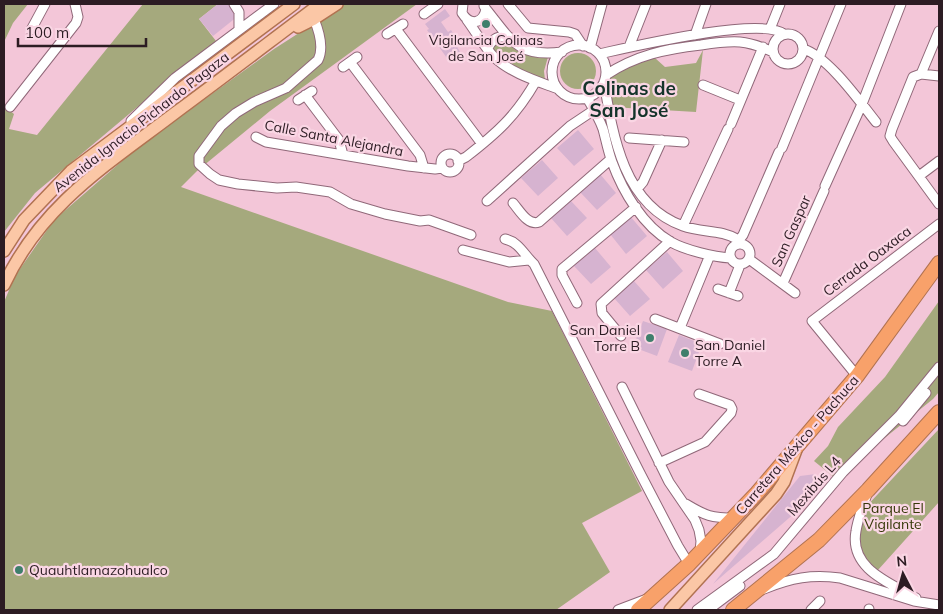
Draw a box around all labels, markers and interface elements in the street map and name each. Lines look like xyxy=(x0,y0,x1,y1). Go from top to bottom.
scale bar xyxy=(18,15,145,47)
marker: Vigilancia Colinas de San José xyxy=(480,18,492,30)
text: 100 m xyxy=(25,23,69,42)
place label: Vigilancia Colinas de San José xyxy=(429,31,543,65)
street label: Avenida Ignacio Pichardo Pagaza xyxy=(50,48,232,196)
district label: Colinas de San José xyxy=(582,76,676,122)
street label: Calle Santa Alejandra xyxy=(263,116,405,160)
street label: San Gaspar xyxy=(767,192,815,270)
street label: Cerrada Oaxaca xyxy=(819,222,915,300)
place label: San Daniel Torre B xyxy=(570,321,640,355)
marker: San Daniel Torre B xyxy=(644,332,656,344)
place label: San Daniel Torre A xyxy=(695,336,765,370)
marker: San Daniel Torre A xyxy=(679,347,691,359)
street label: Carretera México - Pachuca xyxy=(731,372,863,518)
street label: Mexibús L4 xyxy=(783,452,845,520)
park label: Parque El Vigilante xyxy=(862,499,924,533)
north arrow xyxy=(878,549,928,599)
text: N xyxy=(895,552,908,571)
place label: Quauhtlamazohualco xyxy=(29,561,168,579)
marker: Quauhtlamazohualco xyxy=(13,564,25,576)

